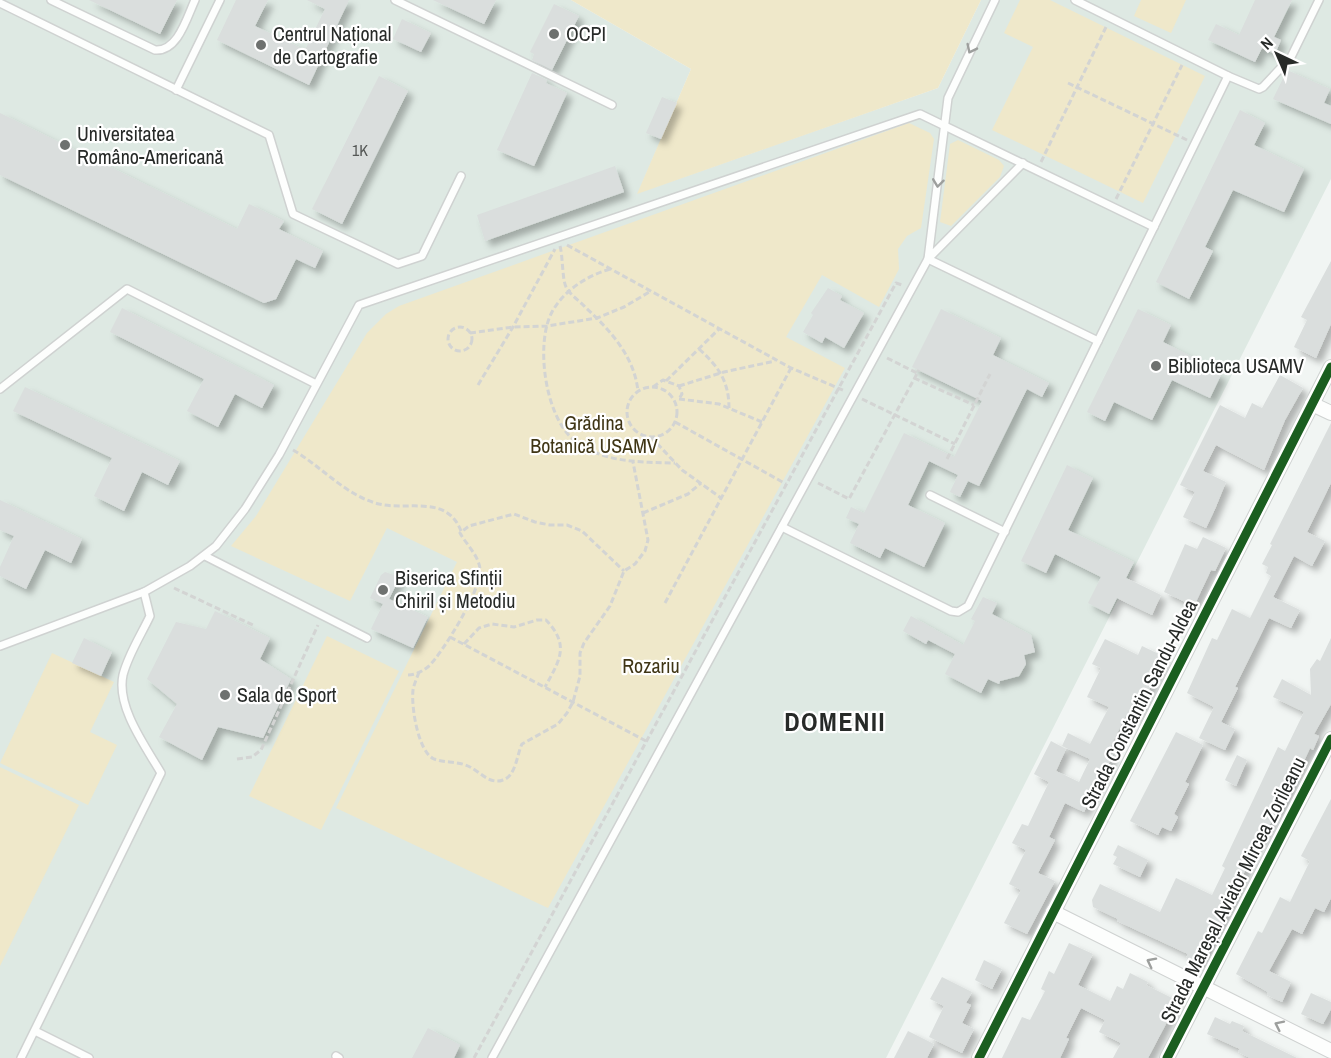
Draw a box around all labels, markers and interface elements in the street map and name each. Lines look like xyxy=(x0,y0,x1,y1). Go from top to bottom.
place label: Centrul Național de Cartografie xyxy=(273,20,392,70)
place label: OCPI xyxy=(566,20,606,47)
north arrow xyxy=(1247,24,1307,84)
marker: OCPI xyxy=(547,27,561,41)
text: N xyxy=(1256,32,1278,54)
marker: Centrul Național de Cartografie xyxy=(254,38,268,52)
one-way arrow xyxy=(967,42,979,53)
place label: Universitatea Româno-Americană xyxy=(77,120,224,170)
marker: Universitatea Româno-Americană xyxy=(58,138,72,152)
house number: 1K xyxy=(352,139,368,161)
one-way arrow xyxy=(932,179,945,188)
place label: Biblioteca USAMV xyxy=(1168,352,1304,379)
marker: Biblioteca USAMV xyxy=(1149,359,1163,373)
park label: Grădina Botanică USAMV xyxy=(530,409,658,459)
place label: Biserica Sfinții Chiril și Metodiu xyxy=(395,564,515,614)
marker: Biserica Sfinții Chiril și Metodiu xyxy=(376,583,390,597)
street label: Strada Constantin Sandu-Aldea xyxy=(1074,594,1203,813)
park label: Rozariu xyxy=(622,652,680,679)
place label: Sala de Sport xyxy=(237,681,337,708)
marker: Sala de Sport xyxy=(218,688,232,702)
district label: DOMENII xyxy=(784,704,886,739)
street label: Strada Mareșal Aviator Mircea Zorileanu xyxy=(1154,752,1312,1027)
one-way arrow xyxy=(1146,957,1157,969)
one-way arrow xyxy=(1274,1021,1285,1033)

